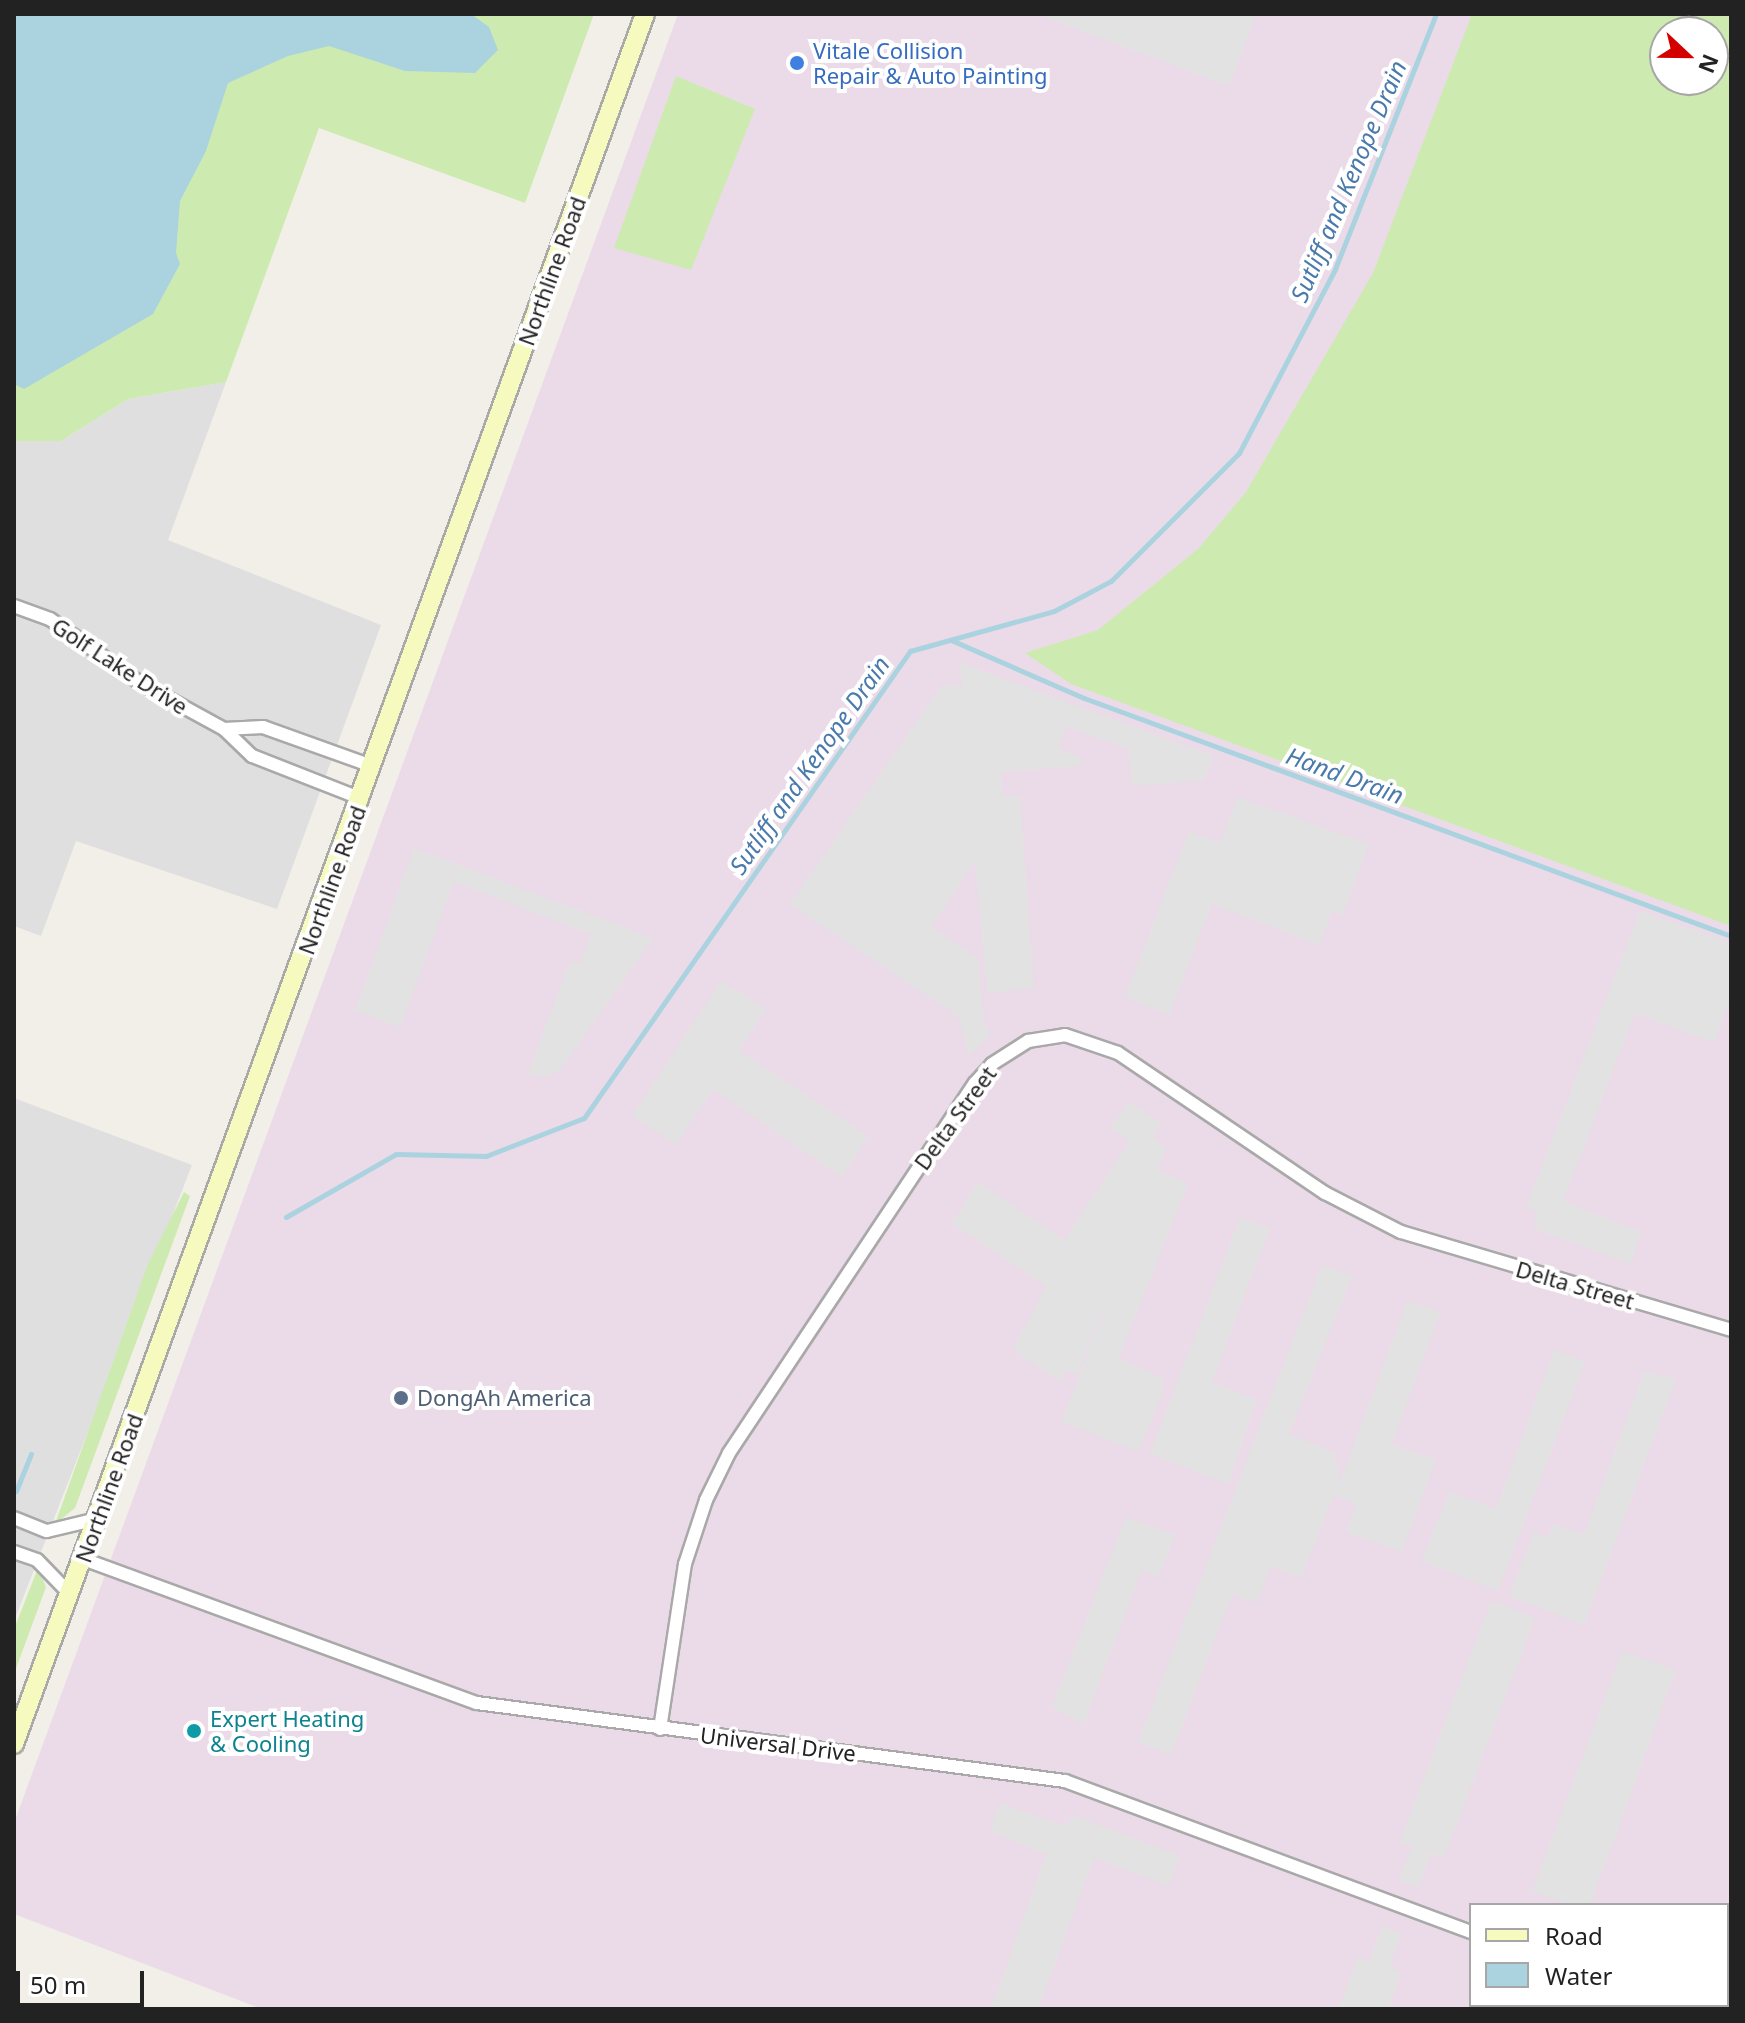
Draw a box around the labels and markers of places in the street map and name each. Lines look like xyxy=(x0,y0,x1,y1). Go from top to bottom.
place label: Vitale Collision Repair & Auto Painting xyxy=(813,37,1048,88)
marker: Vitale Collision Repair & Auto Painting xyxy=(788,54,806,72)
place label: DongAh America xyxy=(417,1385,592,1411)
marker: DongAh America xyxy=(392,1389,410,1407)
place label: Expert Heating & Cooling xyxy=(210,1705,364,1756)
marker: Expert Heating & Cooling xyxy=(185,1722,203,1740)

